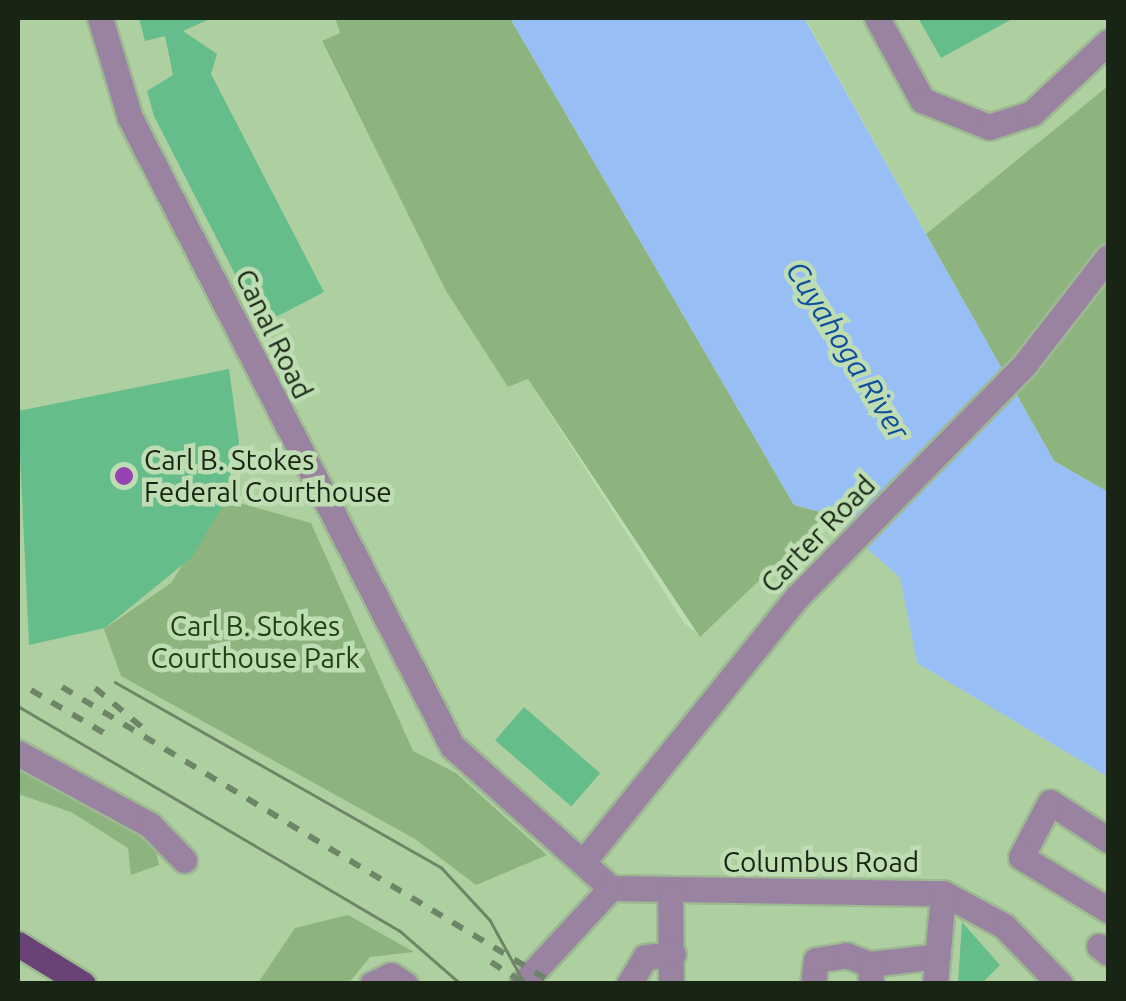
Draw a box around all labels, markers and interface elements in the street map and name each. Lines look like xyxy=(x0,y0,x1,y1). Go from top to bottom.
water label: Cuyahoga River xyxy=(779,254,917,446)
street label: Canal Road xyxy=(228,264,320,404)
place label: Carl B. Stokes Federal Courthouse xyxy=(144,443,392,509)
marker: Carl B. Stokes Federal Courthouse xyxy=(113,465,135,487)
street label: Carter Road xyxy=(754,468,882,600)
park label: Carl B. Stokes Courthouse Park xyxy=(150,609,360,675)
street label: Columbus Road xyxy=(723,845,919,879)

